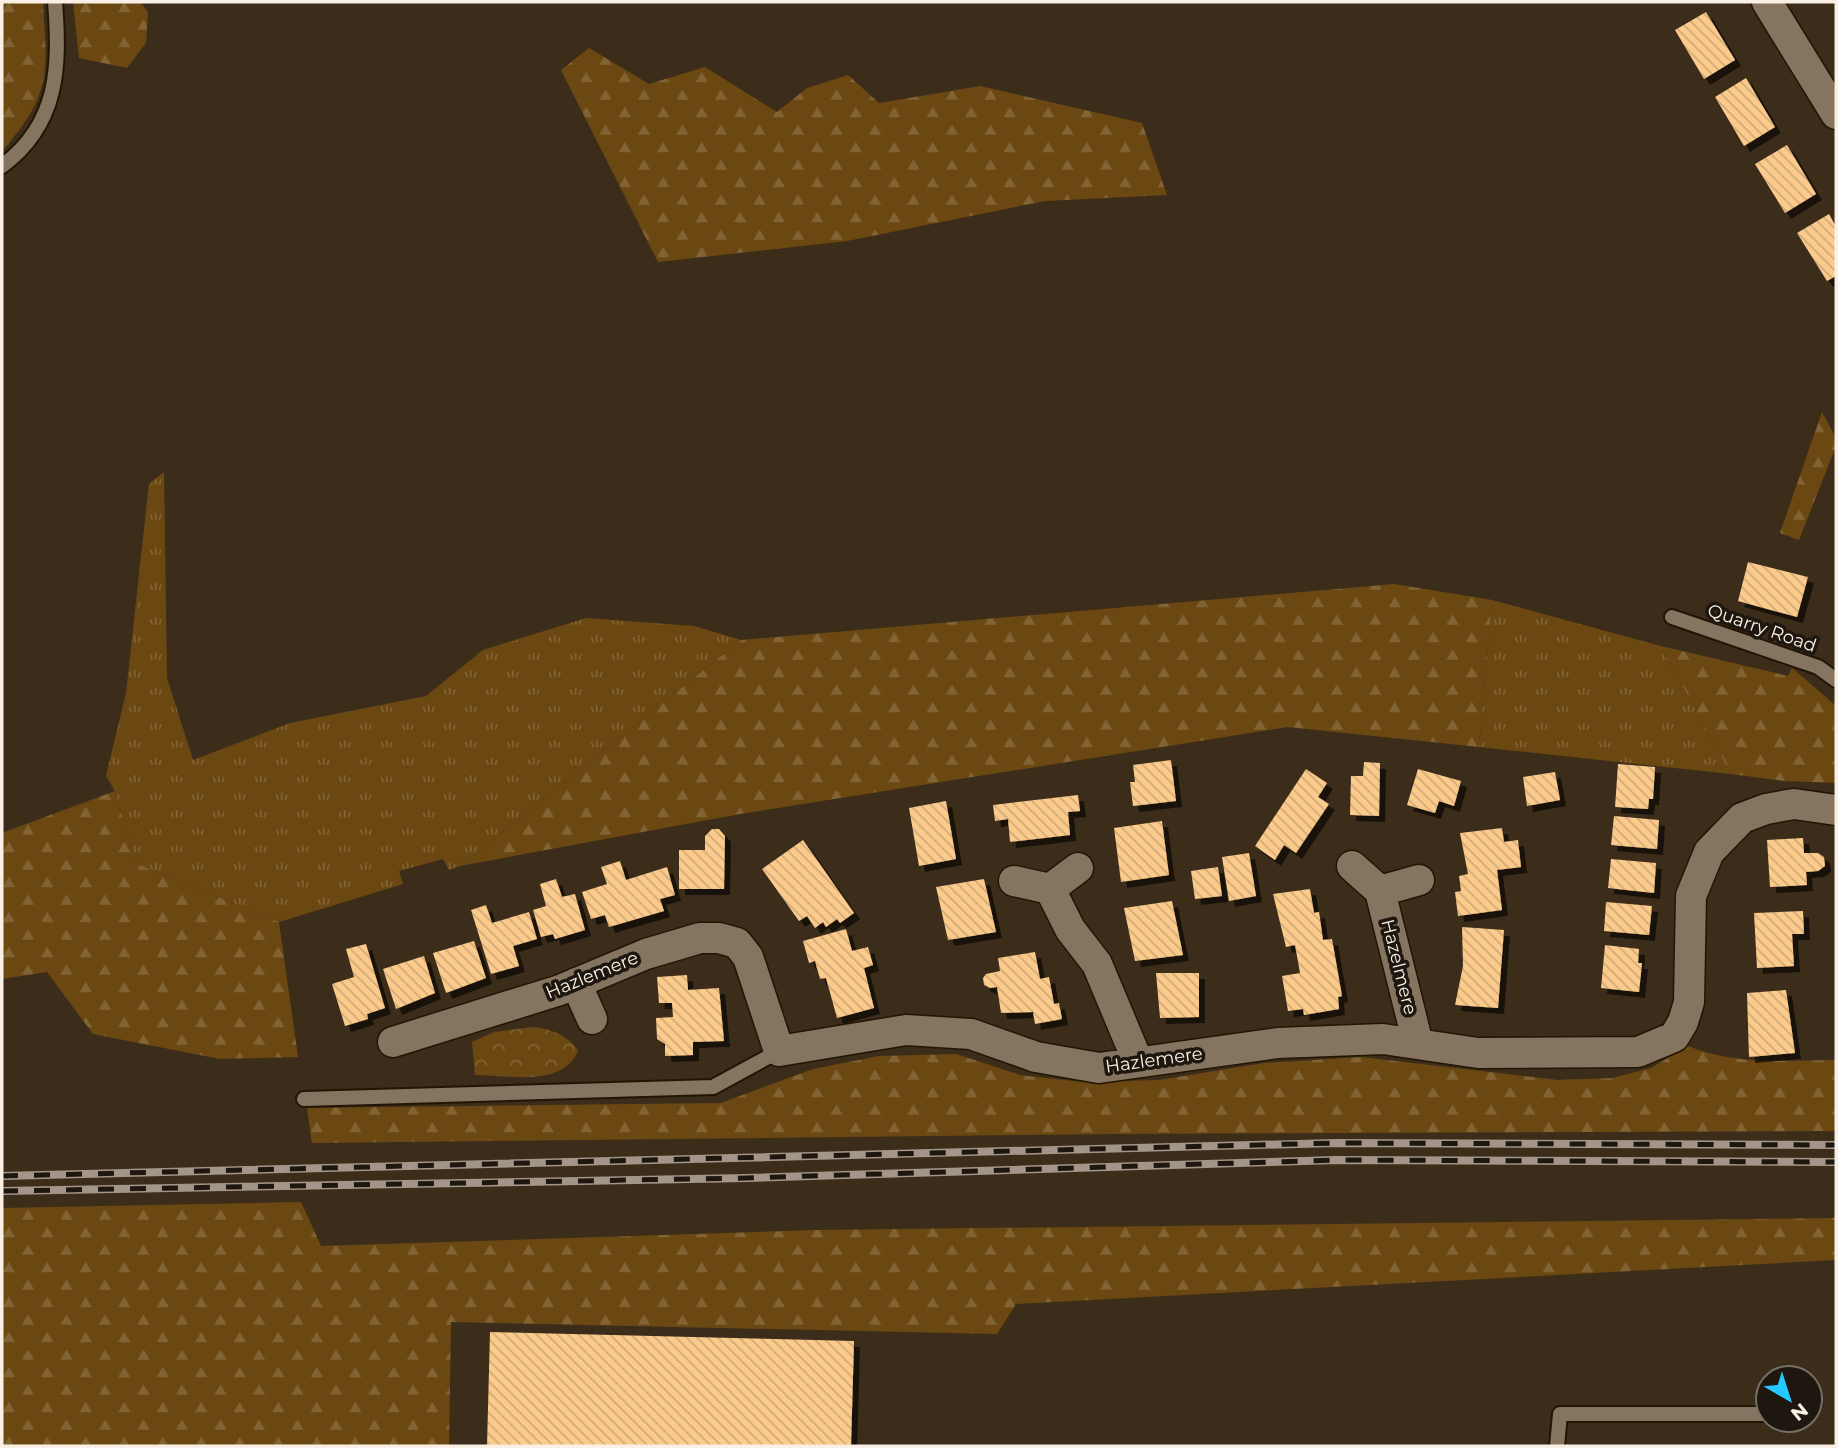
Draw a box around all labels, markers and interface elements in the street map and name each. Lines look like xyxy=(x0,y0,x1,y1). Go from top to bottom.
street label: Quarry Road xyxy=(1705,599,1819,657)
street label: Hazelmere xyxy=(1376,917,1422,1017)
street label: Hazlemere xyxy=(542,946,642,1004)
street label: Hazlemere xyxy=(1104,1042,1204,1078)
north arrow xyxy=(1754,1364,1824,1434)
text: N xyxy=(1786,1398,1813,1426)

